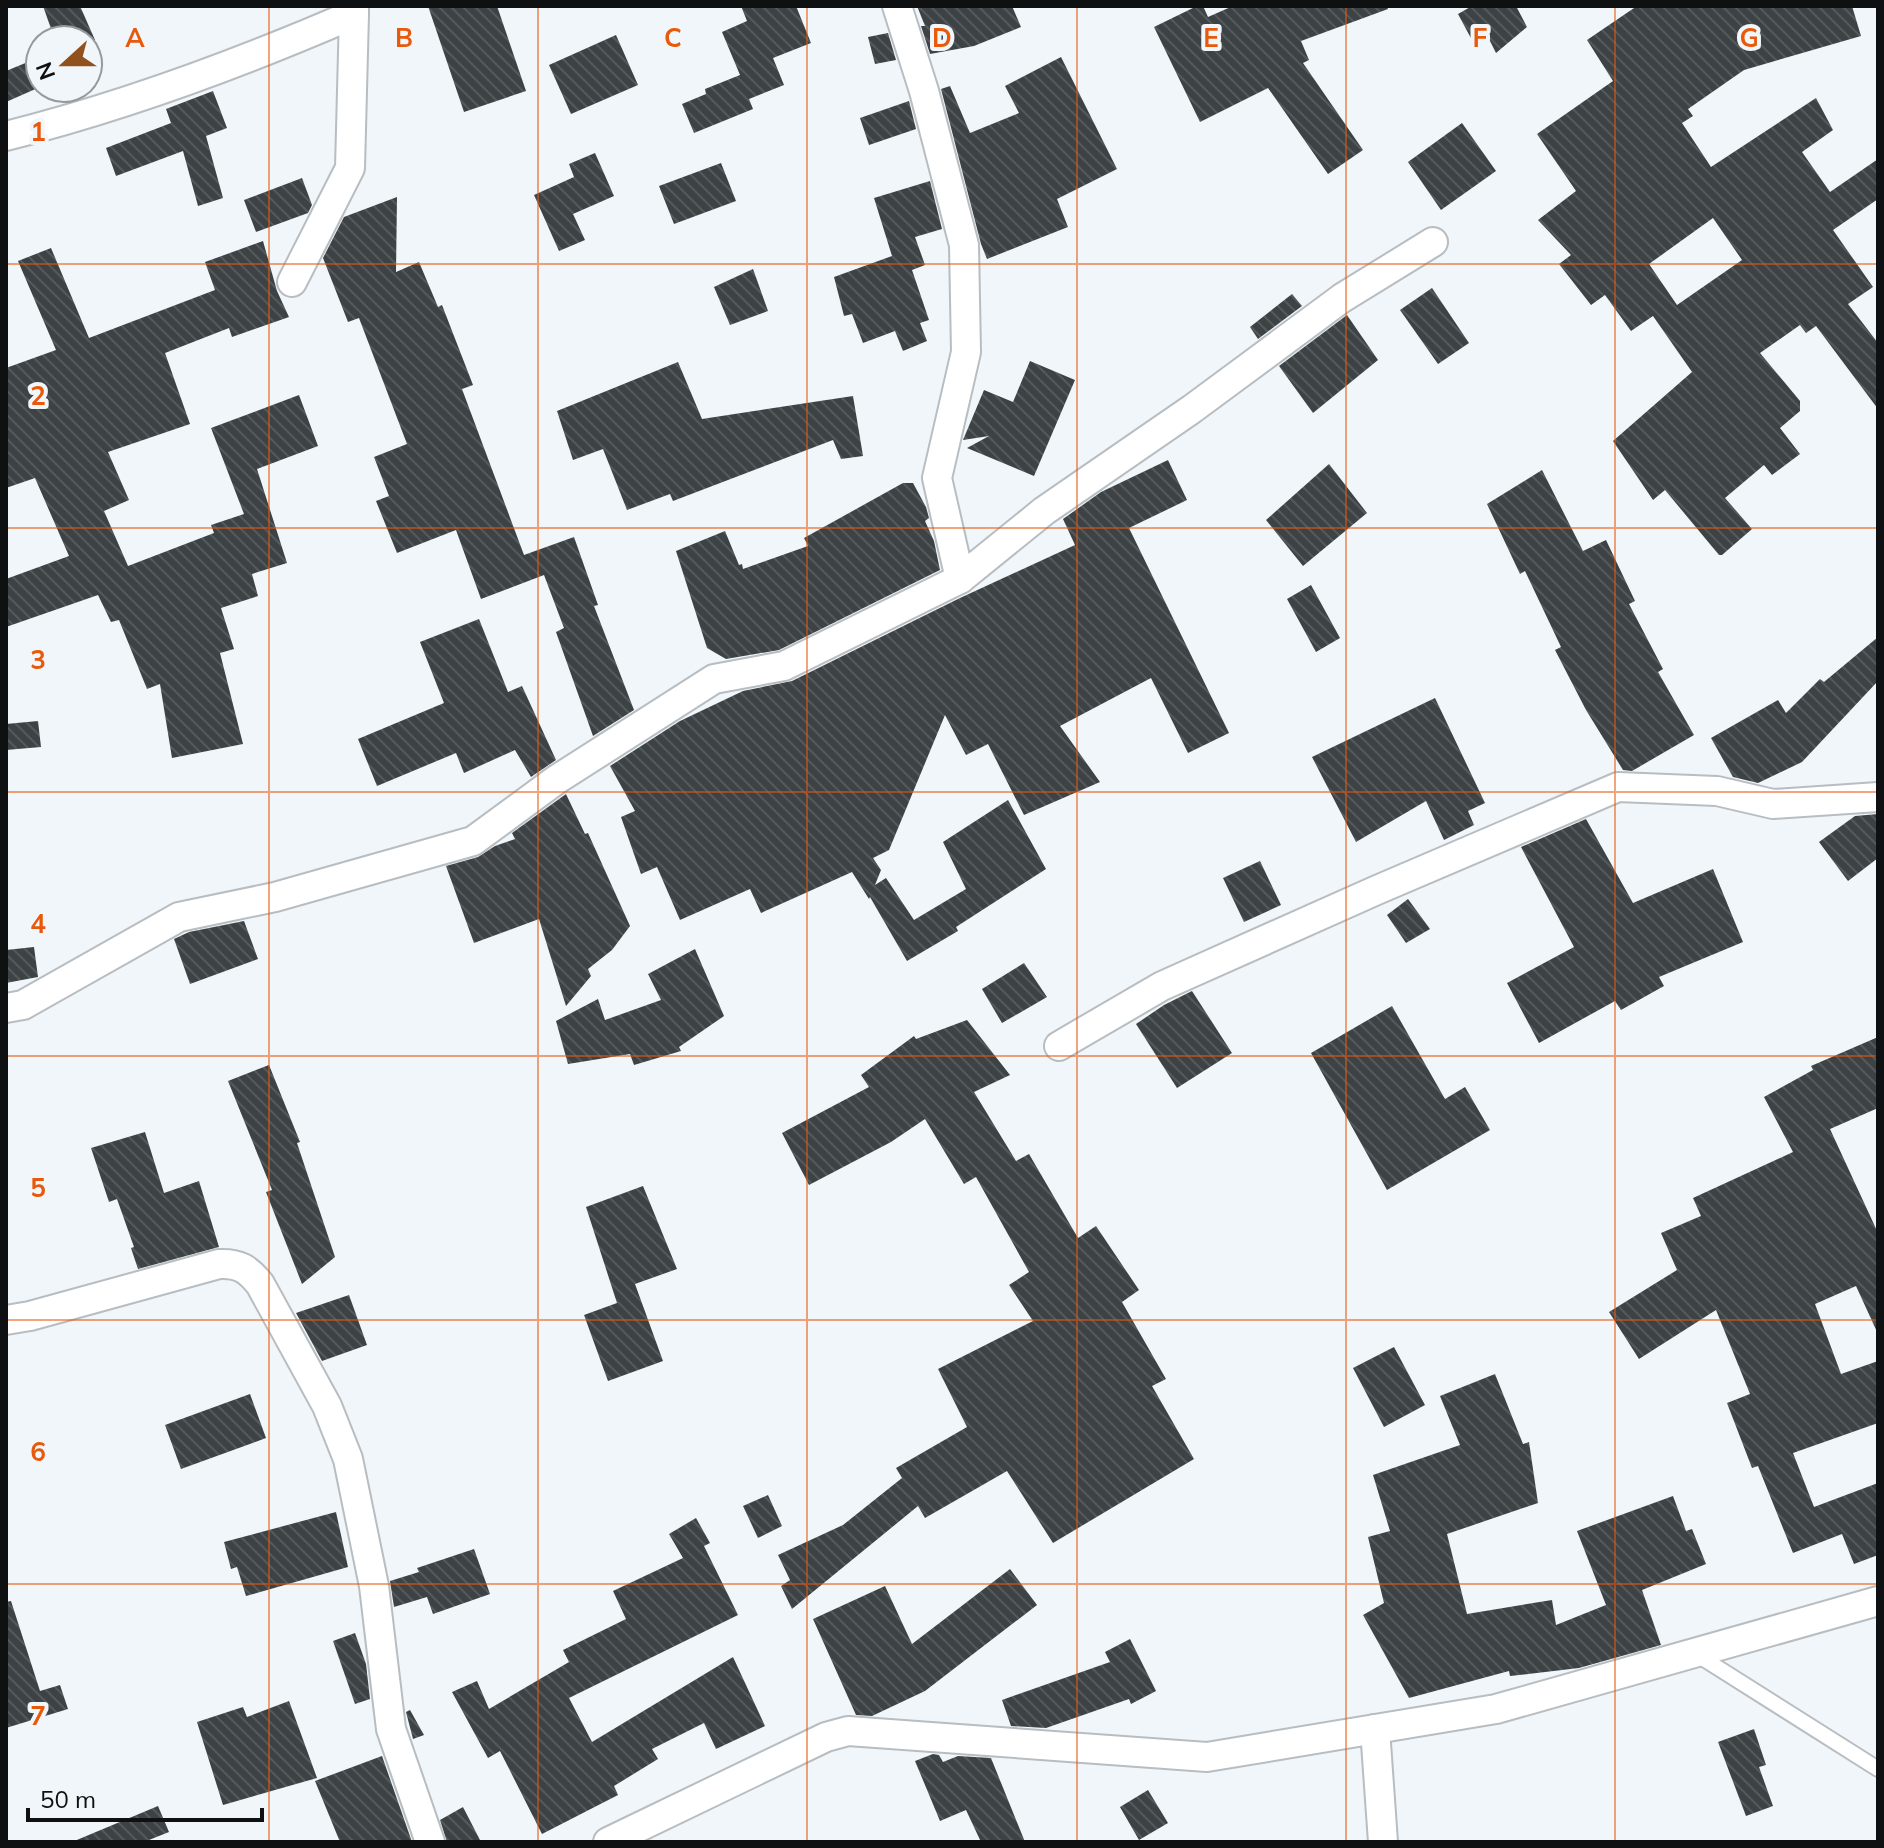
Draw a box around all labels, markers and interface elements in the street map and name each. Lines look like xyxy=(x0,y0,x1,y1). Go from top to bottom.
text: A xyxy=(125,21,145,54)
text: B xyxy=(395,21,413,54)
text: C xyxy=(664,21,682,54)
text: D xyxy=(932,21,952,54)
text: E xyxy=(1203,21,1219,54)
text: F xyxy=(1473,21,1488,54)
text: G xyxy=(1739,21,1759,54)
north arrow xyxy=(24,24,104,104)
text: N xyxy=(29,58,61,84)
text: 1 xyxy=(30,115,46,148)
text: 2 xyxy=(30,379,46,412)
text: 3 xyxy=(30,643,46,676)
text: 4 xyxy=(30,907,46,940)
text: 5 xyxy=(30,1171,46,1204)
text: 6 xyxy=(30,1435,46,1468)
text: 7 xyxy=(30,1699,46,1732)
scale bar xyxy=(28,1772,262,1822)
text: 50 m xyxy=(40,1784,96,1814)

